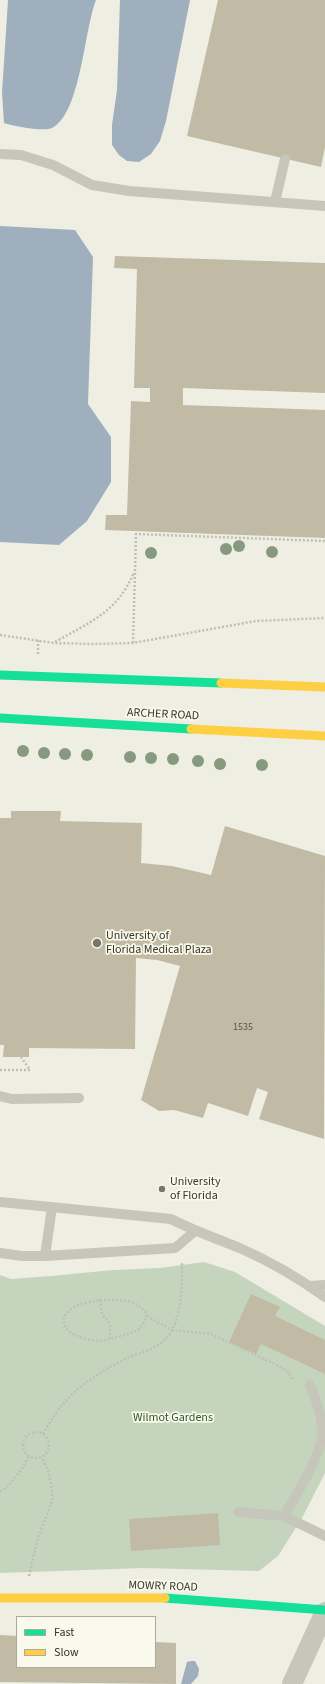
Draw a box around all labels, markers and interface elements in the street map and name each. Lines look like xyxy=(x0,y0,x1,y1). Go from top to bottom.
street label: ARCHER ROAD xyxy=(127,706,199,724)
place label: University of Florida Medical Plaza xyxy=(106,929,212,957)
marker: University of Florida Medical Plaza xyxy=(91,937,103,949)
house number: 1535 xyxy=(233,1022,253,1034)
place label: University of Florida xyxy=(170,1175,221,1203)
marker: University of Florida xyxy=(157,1184,167,1194)
park label: Wilmot Gardens xyxy=(133,1411,213,1425)
street label: MOWRY ROAD xyxy=(128,1579,198,1595)
legend xyxy=(16,1616,156,1668)
text: Fast xyxy=(54,1624,74,1641)
text: Slow xyxy=(54,1644,79,1661)

